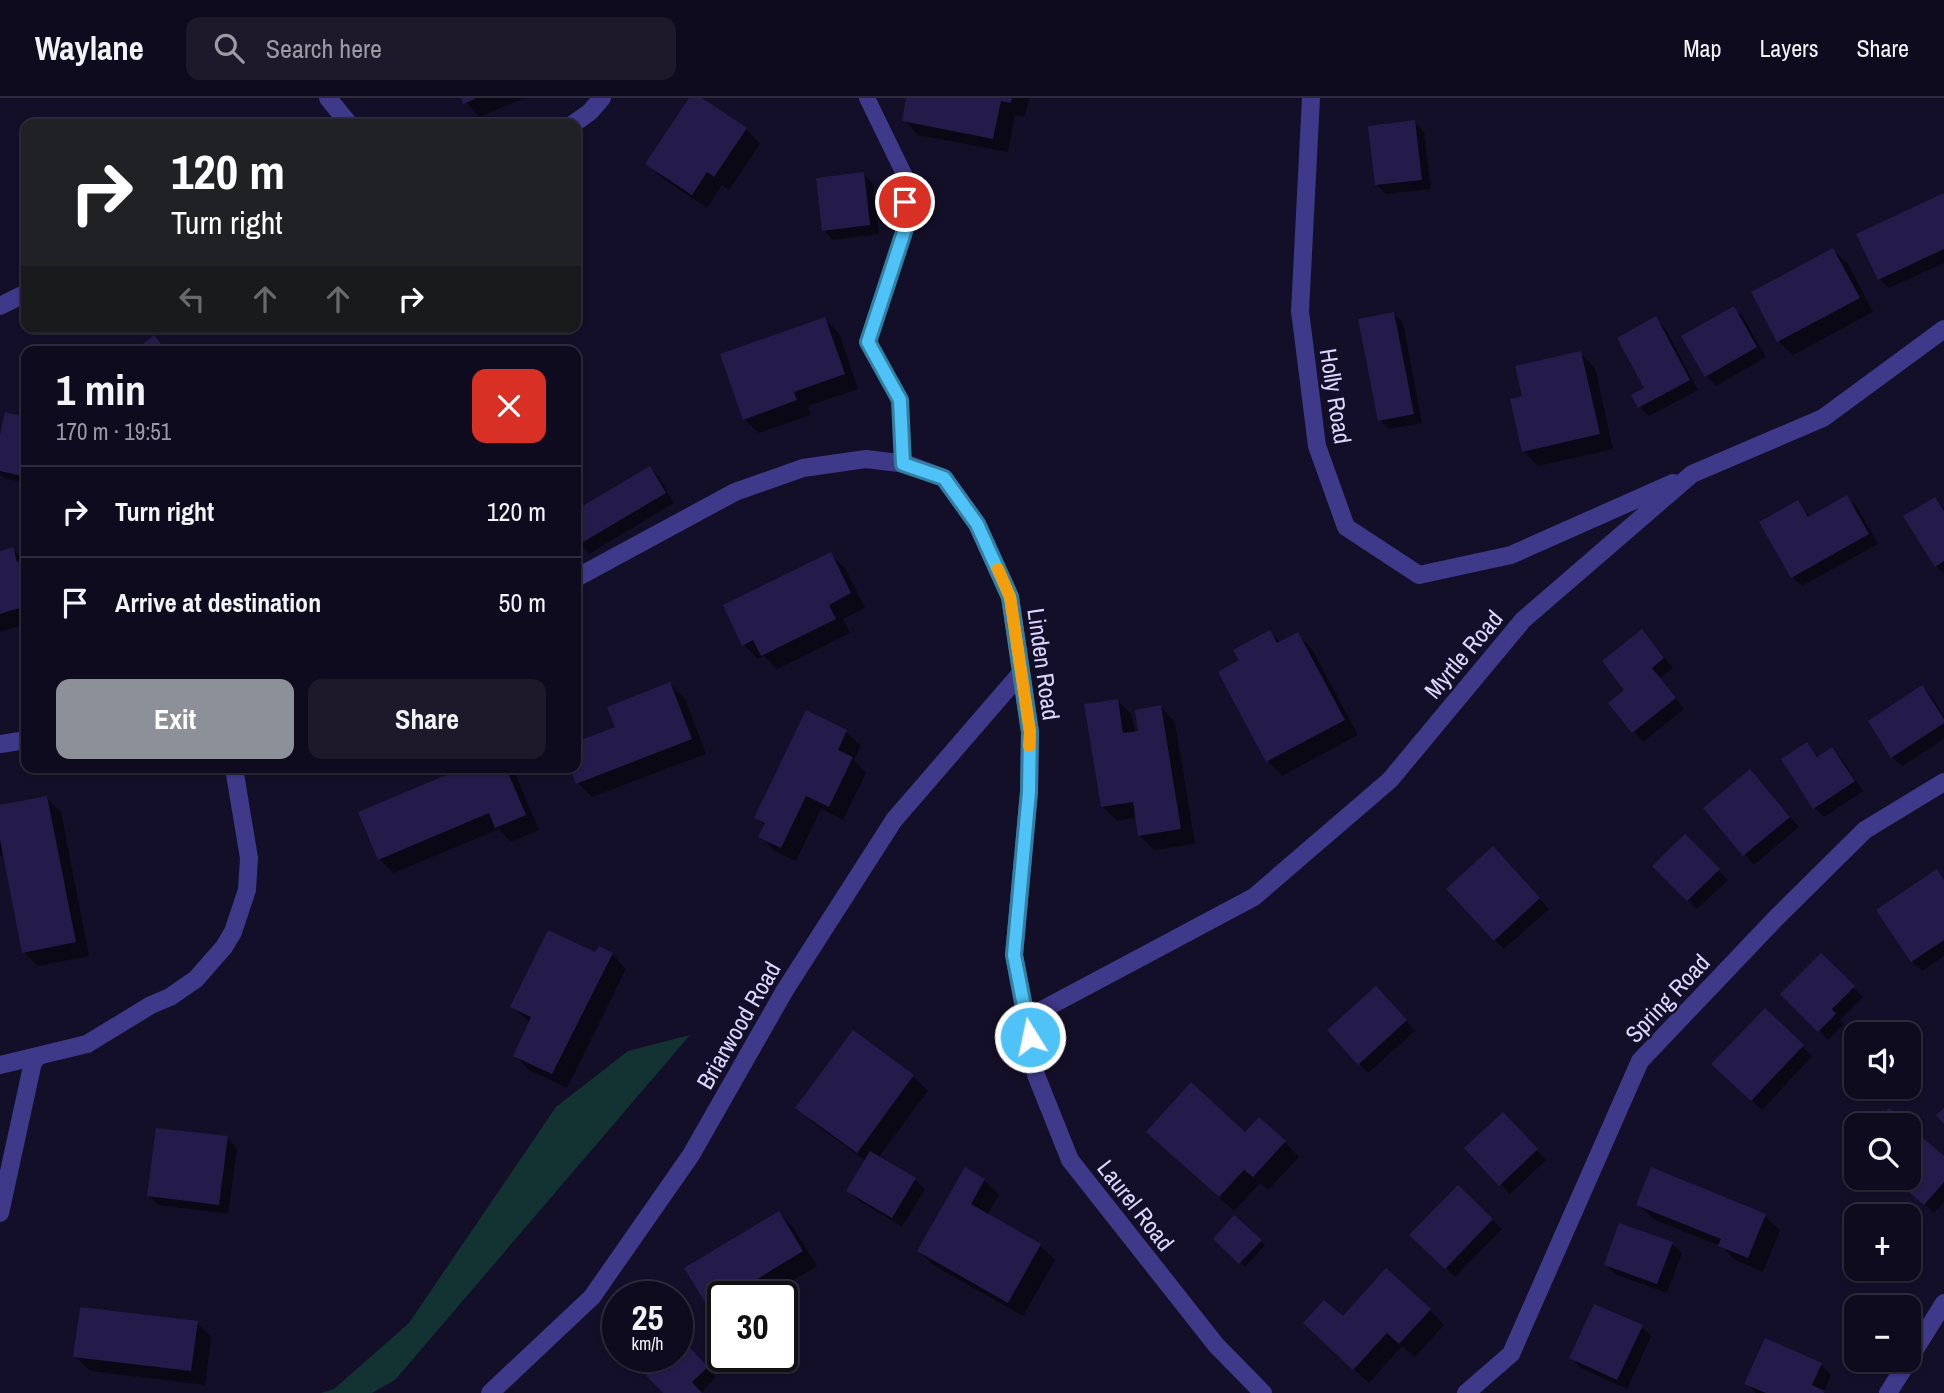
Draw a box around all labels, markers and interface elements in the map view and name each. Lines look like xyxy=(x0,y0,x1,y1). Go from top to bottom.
search box xyxy=(186,17,676,80)
text: Waylane xyxy=(35,26,144,70)
icon: search xyxy=(210,29,248,67)
text: Search here xyxy=(266,31,382,66)
text: Map xyxy=(1683,32,1721,64)
text: Layers xyxy=(1759,32,1818,64)
text: Share xyxy=(1856,32,1909,64)
text: 120 m xyxy=(171,138,285,204)
icon: right xyxy=(56,147,147,238)
pin xyxy=(875,172,935,232)
icon: arrive xyxy=(886,183,924,221)
text: Turn right xyxy=(171,201,283,244)
icon: left xyxy=(173,280,211,318)
icon: ahead xyxy=(246,280,284,318)
icon: ahead xyxy=(319,280,357,318)
icon: right xyxy=(392,280,430,318)
street label: Holly Road xyxy=(1313,346,1359,446)
text: 1 min xyxy=(56,362,146,418)
button: close xyxy=(472,369,546,443)
text: 170 m · 19:51 xyxy=(56,416,171,447)
icon: right xyxy=(56,493,94,531)
text: Turn right xyxy=(115,494,214,529)
text: 120 m xyxy=(487,494,546,529)
icon: arrive xyxy=(56,584,94,622)
text: Arrive at destination xyxy=(115,585,321,620)
text: 50 m xyxy=(499,585,546,620)
street label: Myrtle Road xyxy=(1417,603,1509,705)
street label: Linden Road xyxy=(1020,606,1068,722)
button: Exit xyxy=(56,679,294,759)
button: Share xyxy=(308,679,546,759)
street label: Spring Road xyxy=(1618,947,1716,1049)
street label: Briarwood Road xyxy=(689,955,787,1095)
position arrow xyxy=(993,1000,1067,1074)
map controls xyxy=(1844,1022,1921,1372)
button: sound xyxy=(1844,1022,1921,1099)
button: search xyxy=(1844,1113,1921,1190)
street label: Laurel Road xyxy=(1090,1153,1182,1257)
button: + xyxy=(1844,1204,1921,1281)
speed limit sign: 30 xyxy=(707,1281,798,1372)
text: 25 xyxy=(632,1294,663,1341)
button: − xyxy=(1844,1295,1921,1372)
text: km/h xyxy=(632,1331,664,1356)

